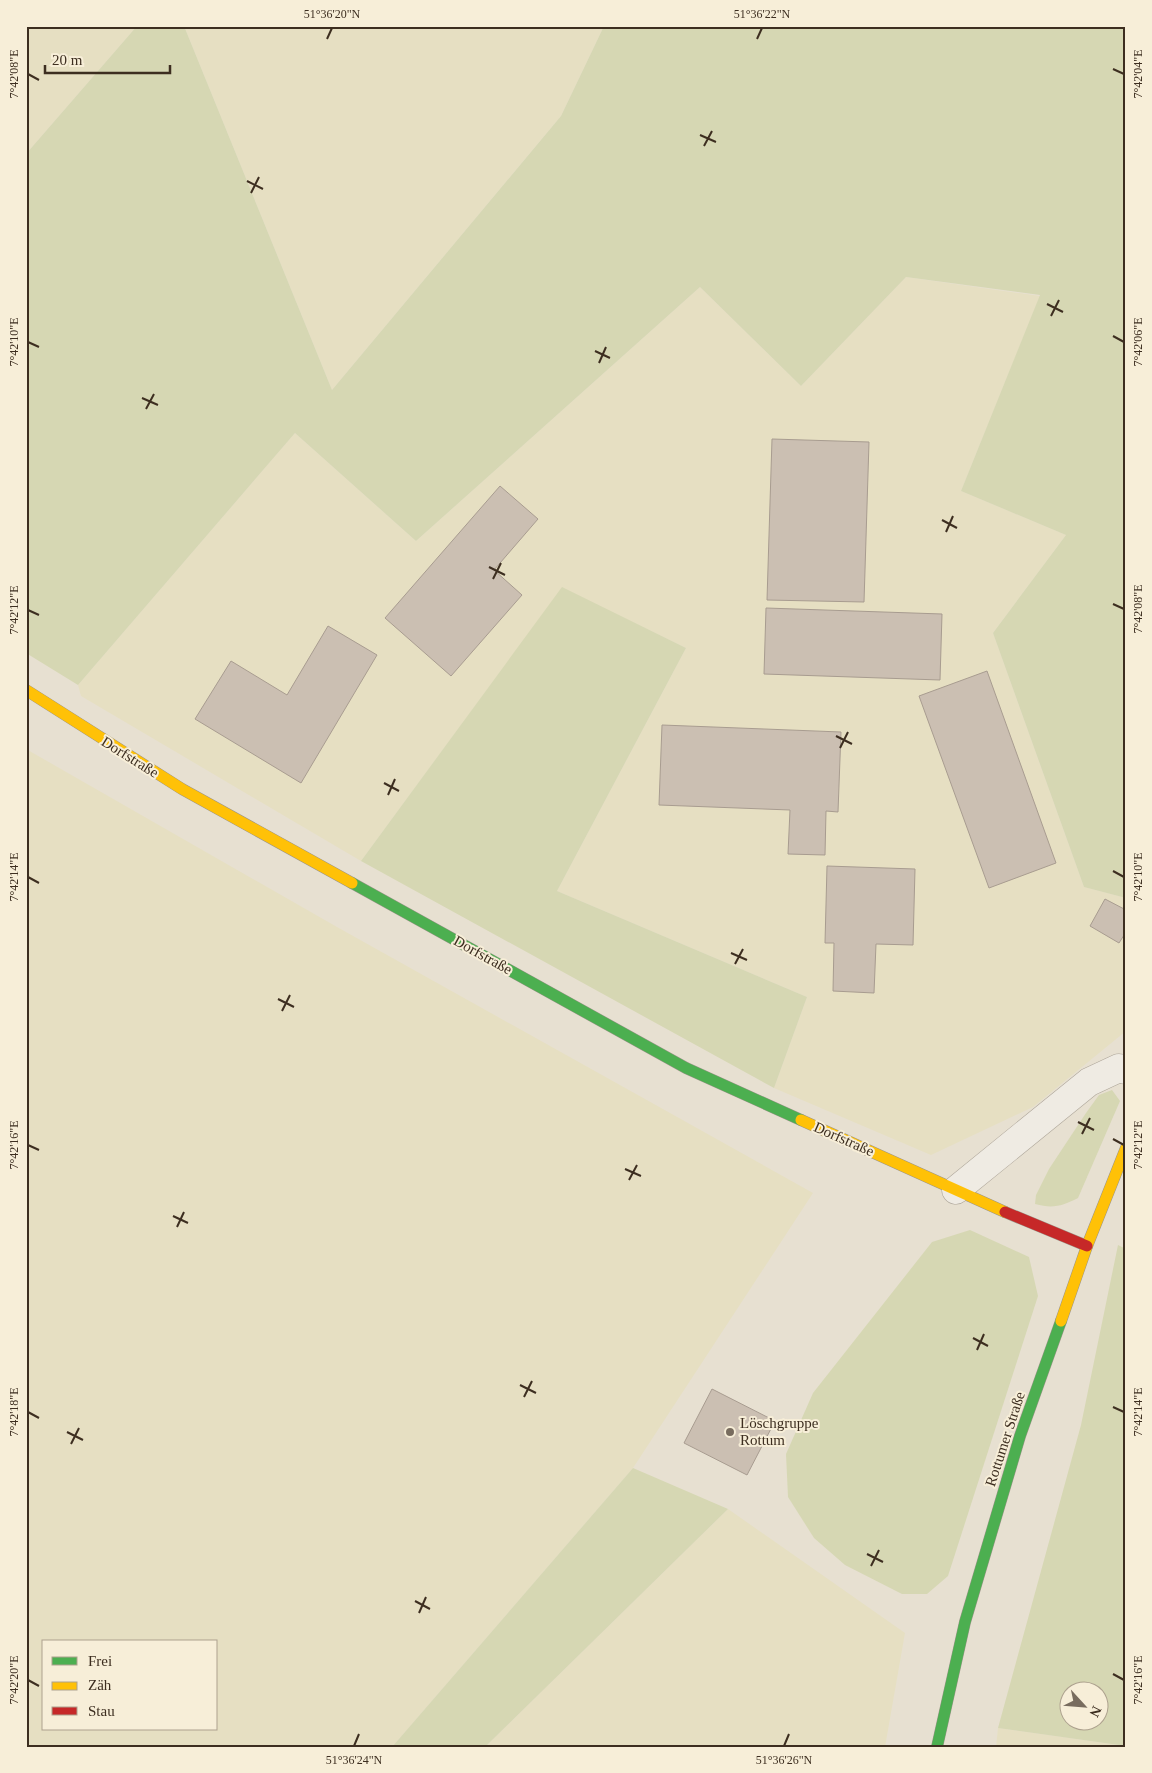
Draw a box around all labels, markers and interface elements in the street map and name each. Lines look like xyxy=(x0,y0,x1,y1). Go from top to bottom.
text: 51°36'20"N xyxy=(304,7,361,21)
text: 51°36'22"N xyxy=(734,7,791,21)
scale bar xyxy=(45,42,170,74)
text: 7°42'08"E xyxy=(7,49,21,99)
text: 7°42'04"E xyxy=(1131,49,1145,99)
text: 20 m xyxy=(52,52,83,68)
text: 7°42'10"E xyxy=(7,317,21,367)
text: 7°42'06"E xyxy=(1131,317,1145,367)
text: 7°42'08"E xyxy=(1131,584,1145,634)
text: 7°42'12"E xyxy=(7,585,21,635)
street label: Dorfstraße xyxy=(99,733,162,781)
text: 7°42'14"E xyxy=(7,852,21,902)
text: 7°42'10"E xyxy=(1131,852,1145,902)
street label: Dorfstraße xyxy=(451,932,515,978)
street label: Dorfstraße xyxy=(811,1119,877,1159)
text: 7°42'16"E xyxy=(7,1120,21,1170)
text: 7°42'12"E xyxy=(1131,1120,1145,1170)
text: 7°42'18"E xyxy=(7,1387,21,1437)
text: 7°42'14"E xyxy=(1131,1387,1145,1437)
street label: Rottumer Straße xyxy=(982,1389,1028,1488)
place label: Löschgruppe Rottum xyxy=(740,1415,819,1448)
marker: Löschgruppe Rottum xyxy=(724,1426,736,1438)
legend xyxy=(42,1640,218,1730)
text: Frei xyxy=(88,1653,112,1669)
text: 7°42'20"E xyxy=(7,1655,21,1705)
text: 7°42'16"E xyxy=(1131,1655,1145,1705)
text: Zäh xyxy=(88,1677,112,1693)
north arrow xyxy=(1060,1680,1110,1730)
text: Stau xyxy=(88,1703,115,1719)
text: N xyxy=(1086,1704,1104,1719)
text: 51°36'24"N xyxy=(326,1753,383,1767)
text: 51°36'26"N xyxy=(756,1753,813,1767)

